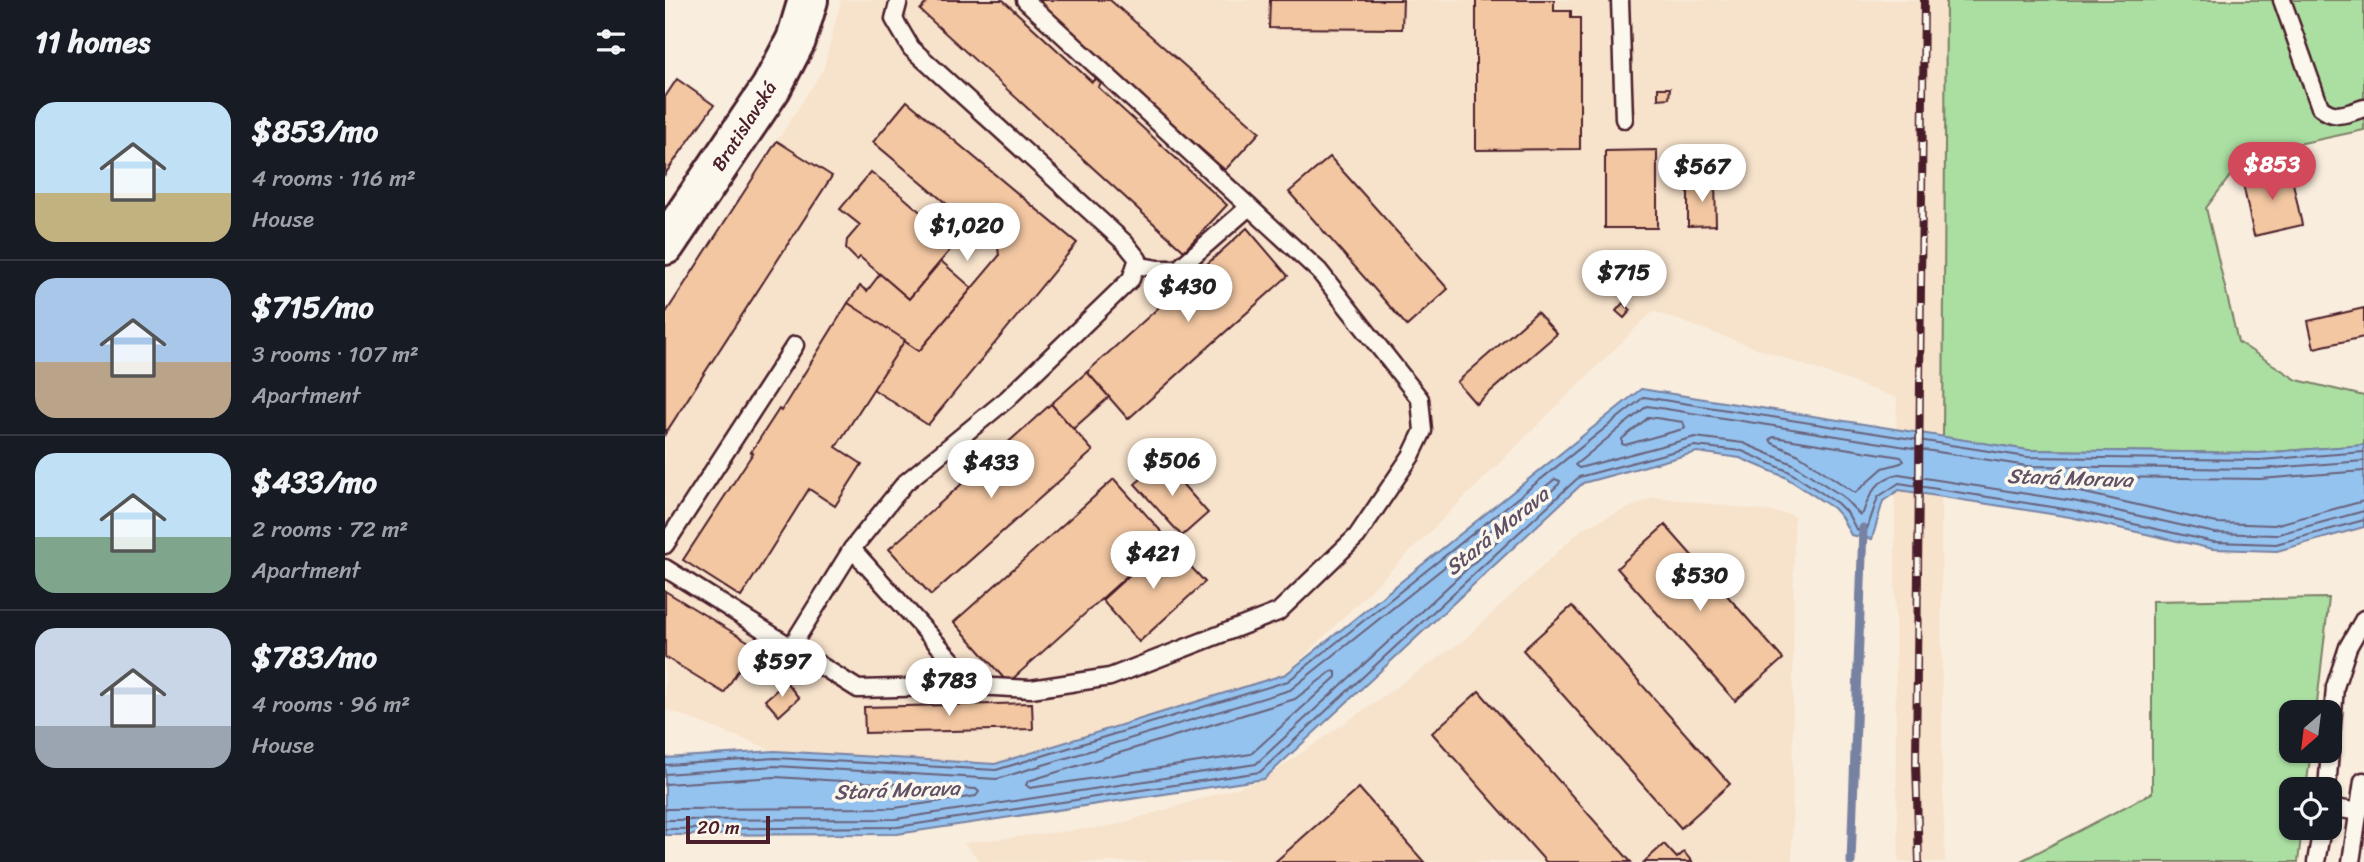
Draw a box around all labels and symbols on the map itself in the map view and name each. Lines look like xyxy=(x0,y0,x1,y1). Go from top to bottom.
street label: Bratislavská xyxy=(702,74,786,178)
pin: $853 xyxy=(2231,142,2313,202)
pin: $567 xyxy=(1661,144,1743,204)
pin: $1,020 xyxy=(910,204,1024,263)
pin: $715 xyxy=(1583,250,1665,310)
pin: $430 xyxy=(1147,264,1229,324)
pin: $506 xyxy=(1131,438,1213,498)
pin: $433 xyxy=(950,440,1032,500)
water label: Stará Morava xyxy=(2007,457,2135,499)
water label: Stará Morava xyxy=(1436,476,1559,585)
pin: $421 xyxy=(1112,532,1194,591)
pin: $530 xyxy=(1659,554,1741,613)
pin: $597 xyxy=(741,640,823,699)
pin: $783 xyxy=(908,658,990,718)
north arrow xyxy=(2279,700,2341,763)
water label: Stará Morava xyxy=(834,769,962,811)
scale bar xyxy=(686,813,770,845)

